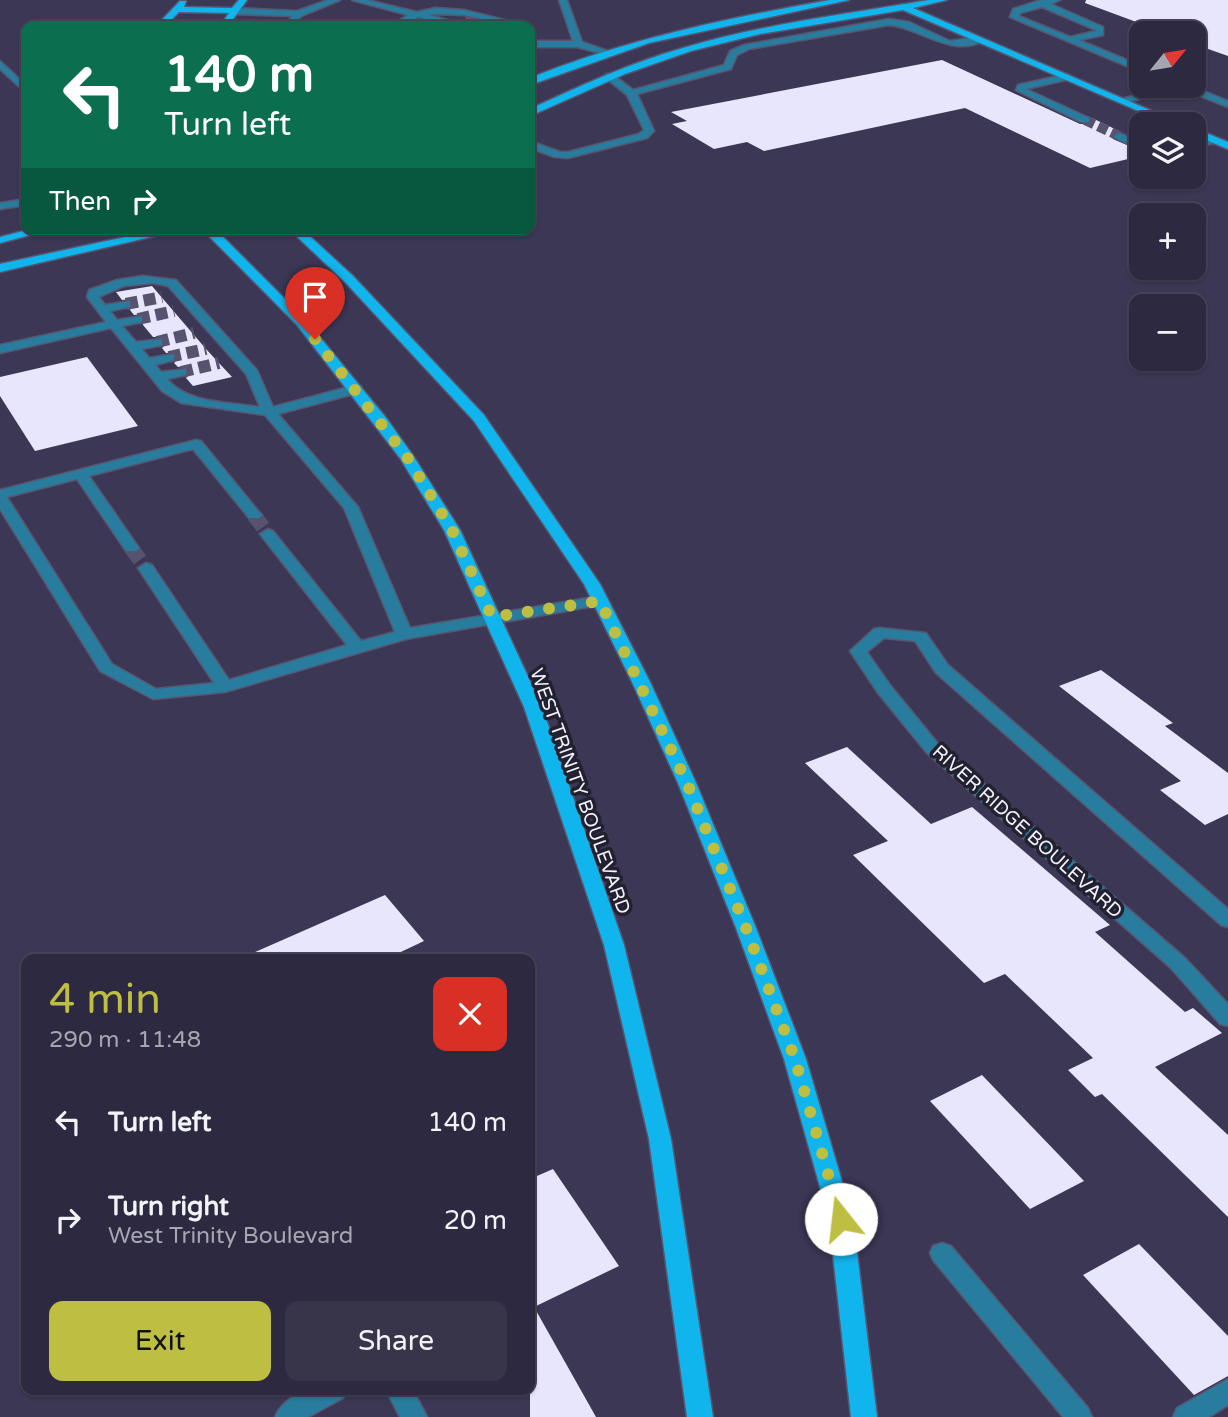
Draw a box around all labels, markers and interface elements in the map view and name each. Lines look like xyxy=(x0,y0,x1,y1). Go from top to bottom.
north arrow xyxy=(1129,21,1206,98)
map controls xyxy=(1129,21,1206,371)
text: 140 m xyxy=(164,46,314,105)
icon: left xyxy=(49,49,140,140)
text: Turn left xyxy=(164,106,291,144)
button: layers xyxy=(1129,112,1206,189)
icon: right xyxy=(125,182,163,220)
text: Then xyxy=(49,186,111,217)
button: + xyxy=(1129,203,1206,280)
pin xyxy=(285,267,345,339)
icon: arrive xyxy=(296,278,334,316)
button: − xyxy=(1129,294,1206,371)
street label: WEST TRINITY BOULEVARD xyxy=(525,665,635,917)
street label: RIVER RIDGE BOULEVARD xyxy=(928,741,1127,923)
text: 4 min xyxy=(49,974,161,1025)
button: close xyxy=(433,977,507,1051)
text: 290 m · 11:48 xyxy=(49,1026,201,1054)
icon: left xyxy=(49,1103,87,1141)
text: Turn left xyxy=(108,1107,211,1138)
text: 140 m xyxy=(427,1107,507,1138)
position arrow xyxy=(804,1182,878,1256)
text: Turn right xyxy=(108,1191,229,1222)
icon: right xyxy=(49,1201,87,1239)
text: 20 m xyxy=(444,1205,507,1236)
text: West Trinity Boulevard xyxy=(108,1222,353,1250)
button: Exit xyxy=(49,1301,271,1381)
button: Share xyxy=(285,1301,507,1381)

